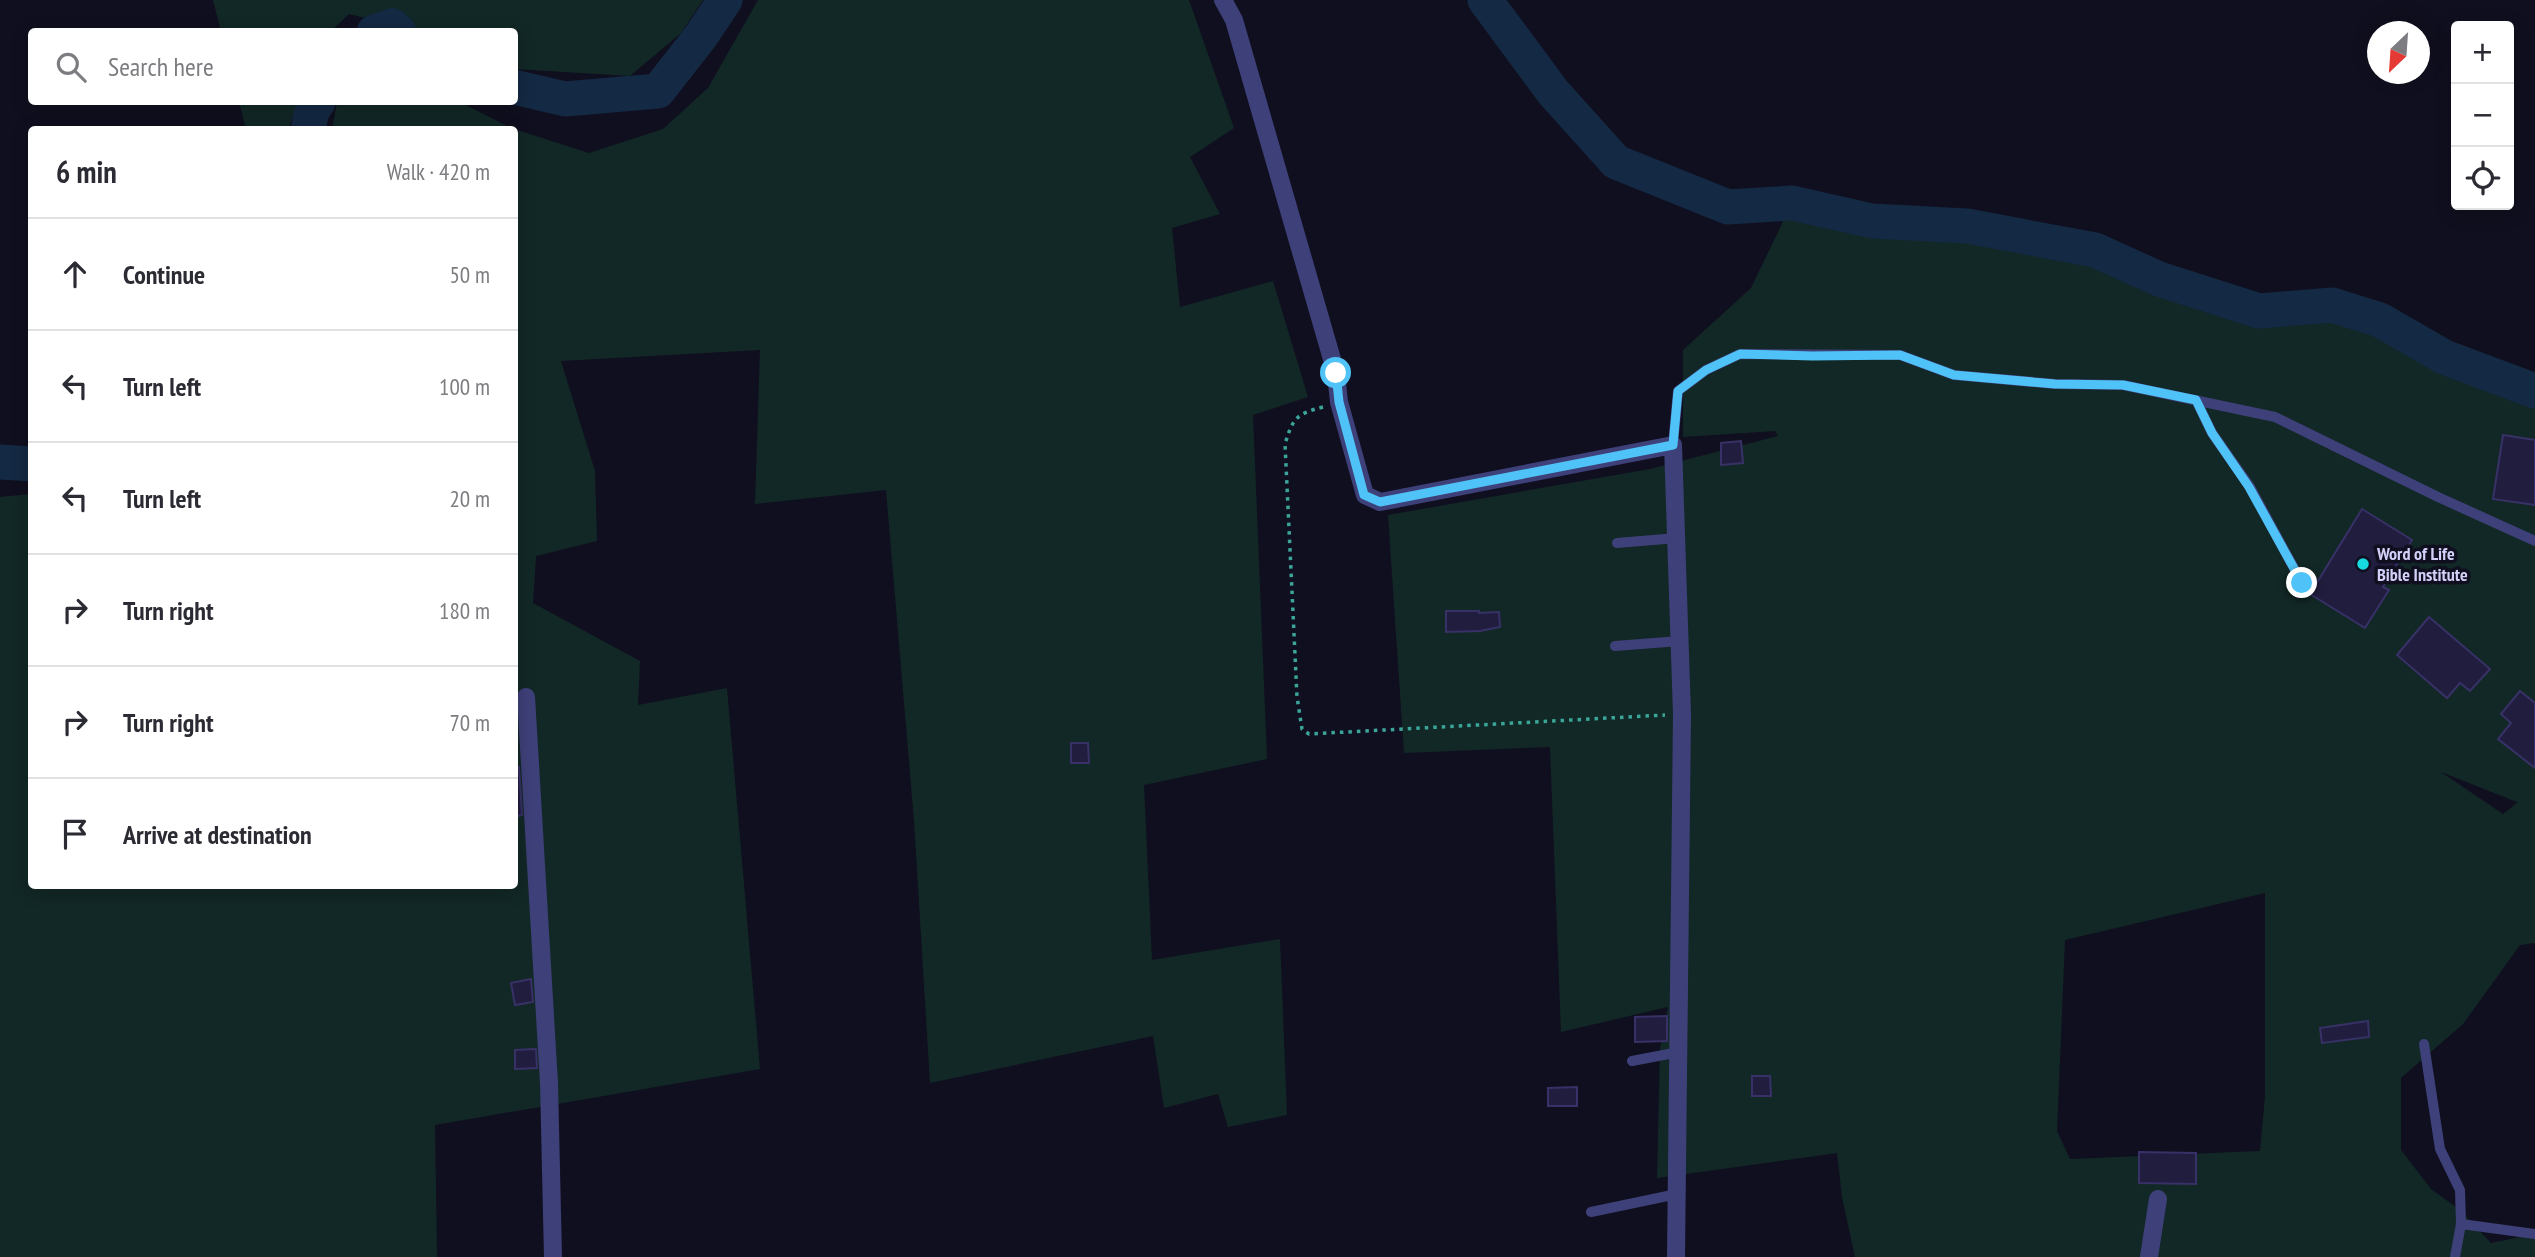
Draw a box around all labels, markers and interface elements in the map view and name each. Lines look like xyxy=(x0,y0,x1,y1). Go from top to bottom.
north arrow xyxy=(2367,21,2430,84)
map controls xyxy=(2451,21,2514,210)
button: + xyxy=(2451,21,2514,84)
search box xyxy=(28,28,518,105)
icon: search xyxy=(52,48,90,86)
text: Search here xyxy=(108,50,214,83)
button: − xyxy=(2451,84,2514,147)
button: locate xyxy=(2451,147,2514,210)
text: 6 min xyxy=(56,152,117,191)
text: Walk · 420 m xyxy=(387,157,490,186)
icon: ahead xyxy=(56,255,94,293)
text: Continue xyxy=(123,258,205,291)
text: 50 m xyxy=(449,260,490,289)
route start xyxy=(1320,357,1351,388)
icon: left xyxy=(56,367,94,405)
text: Turn left xyxy=(123,370,201,403)
text: 100 m xyxy=(439,372,490,401)
icon: left xyxy=(56,479,94,517)
text: Turn left xyxy=(123,482,201,515)
text: 20 m xyxy=(449,484,490,513)
place label: Word of Life Bible Institute xyxy=(2376,542,2468,586)
marker: Word of Life Bible Institute xyxy=(2355,556,2371,572)
route end xyxy=(2286,567,2317,598)
icon: right xyxy=(56,591,94,629)
text: Turn right xyxy=(123,594,214,627)
text: 180 m xyxy=(439,596,490,625)
icon: right xyxy=(56,703,94,741)
text: Turn right xyxy=(123,706,214,739)
text: 70 m xyxy=(449,708,490,737)
icon: arrive xyxy=(56,815,94,853)
text: Arrive at destination xyxy=(123,818,312,851)

